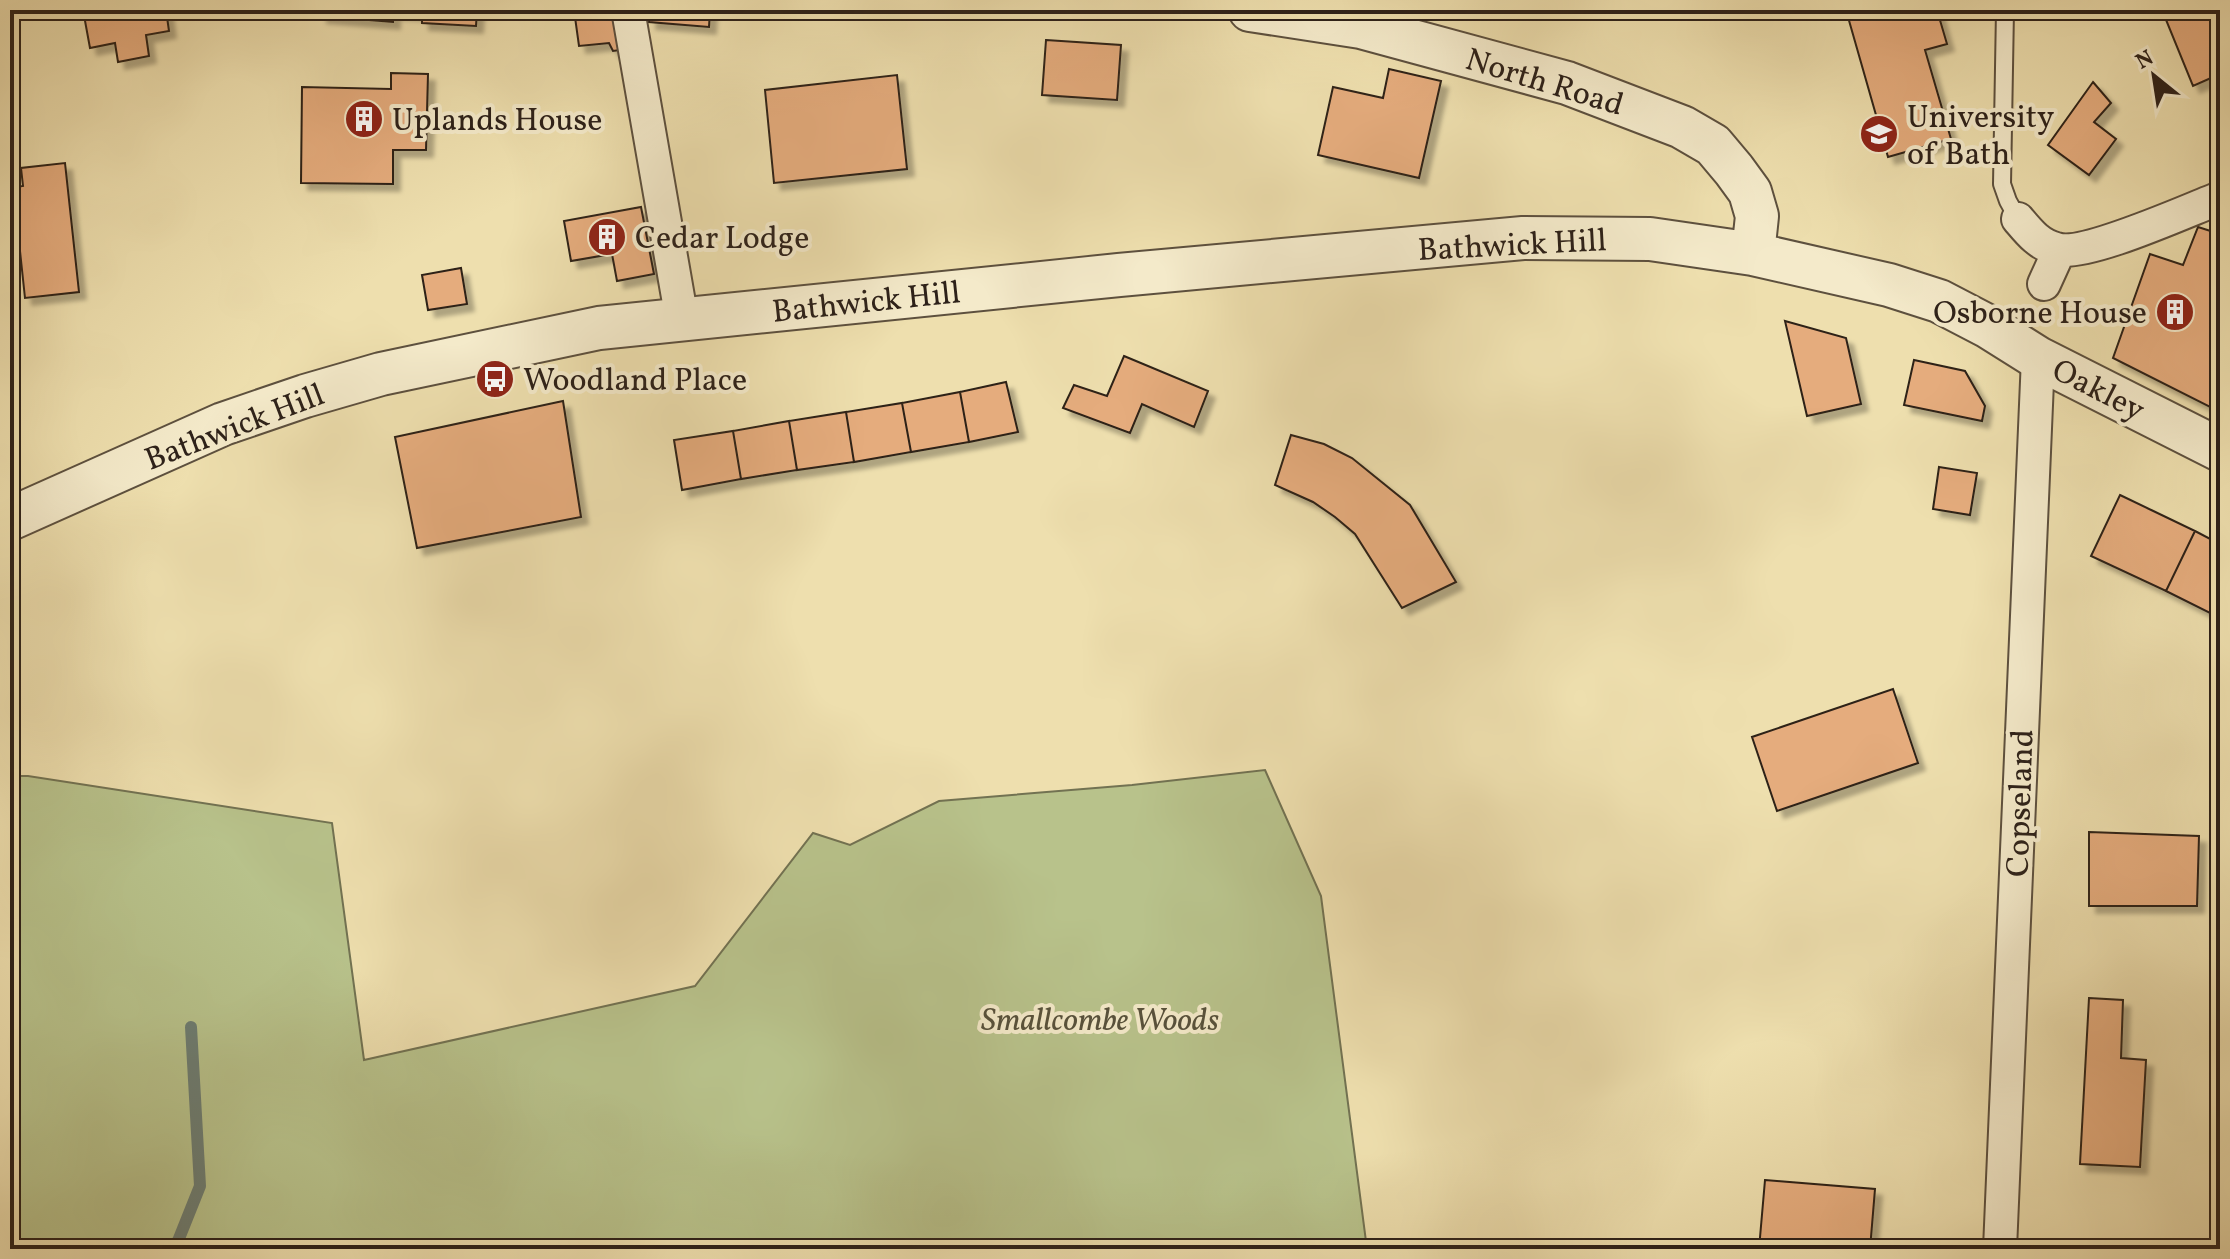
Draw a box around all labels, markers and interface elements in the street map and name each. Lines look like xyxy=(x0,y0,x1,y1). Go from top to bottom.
north arrow xyxy=(2114,36,2194,116)
street label: North Road xyxy=(1460,39,1629,129)
text: N xyxy=(2131,43,2160,78)
place label: University of Bath xyxy=(1907,97,2054,178)
building icon: Uplands House xyxy=(343,98,385,140)
place label: Uplands House xyxy=(392,100,602,144)
school or university icon: University of Bath xyxy=(1858,113,1900,155)
building icon: Cedar Lodge xyxy=(586,216,628,258)
place label: Cedar Lodge xyxy=(635,218,809,262)
street label: Bathwick Hill xyxy=(1417,220,1608,274)
street label: Bathwick Hill xyxy=(770,272,963,336)
building icon: Osborne House xyxy=(2154,291,2196,333)
place label: Osborne House xyxy=(1933,293,2147,337)
street label: Oakley xyxy=(2044,350,2152,434)
bus stop icon: Woodland Place xyxy=(474,358,516,400)
place label: Woodland Place xyxy=(523,360,747,404)
street label: Bathwick Hill xyxy=(139,374,331,483)
street label: Copseland xyxy=(1997,728,2047,878)
park label: Smallcombe Woods xyxy=(981,1000,1219,1044)

